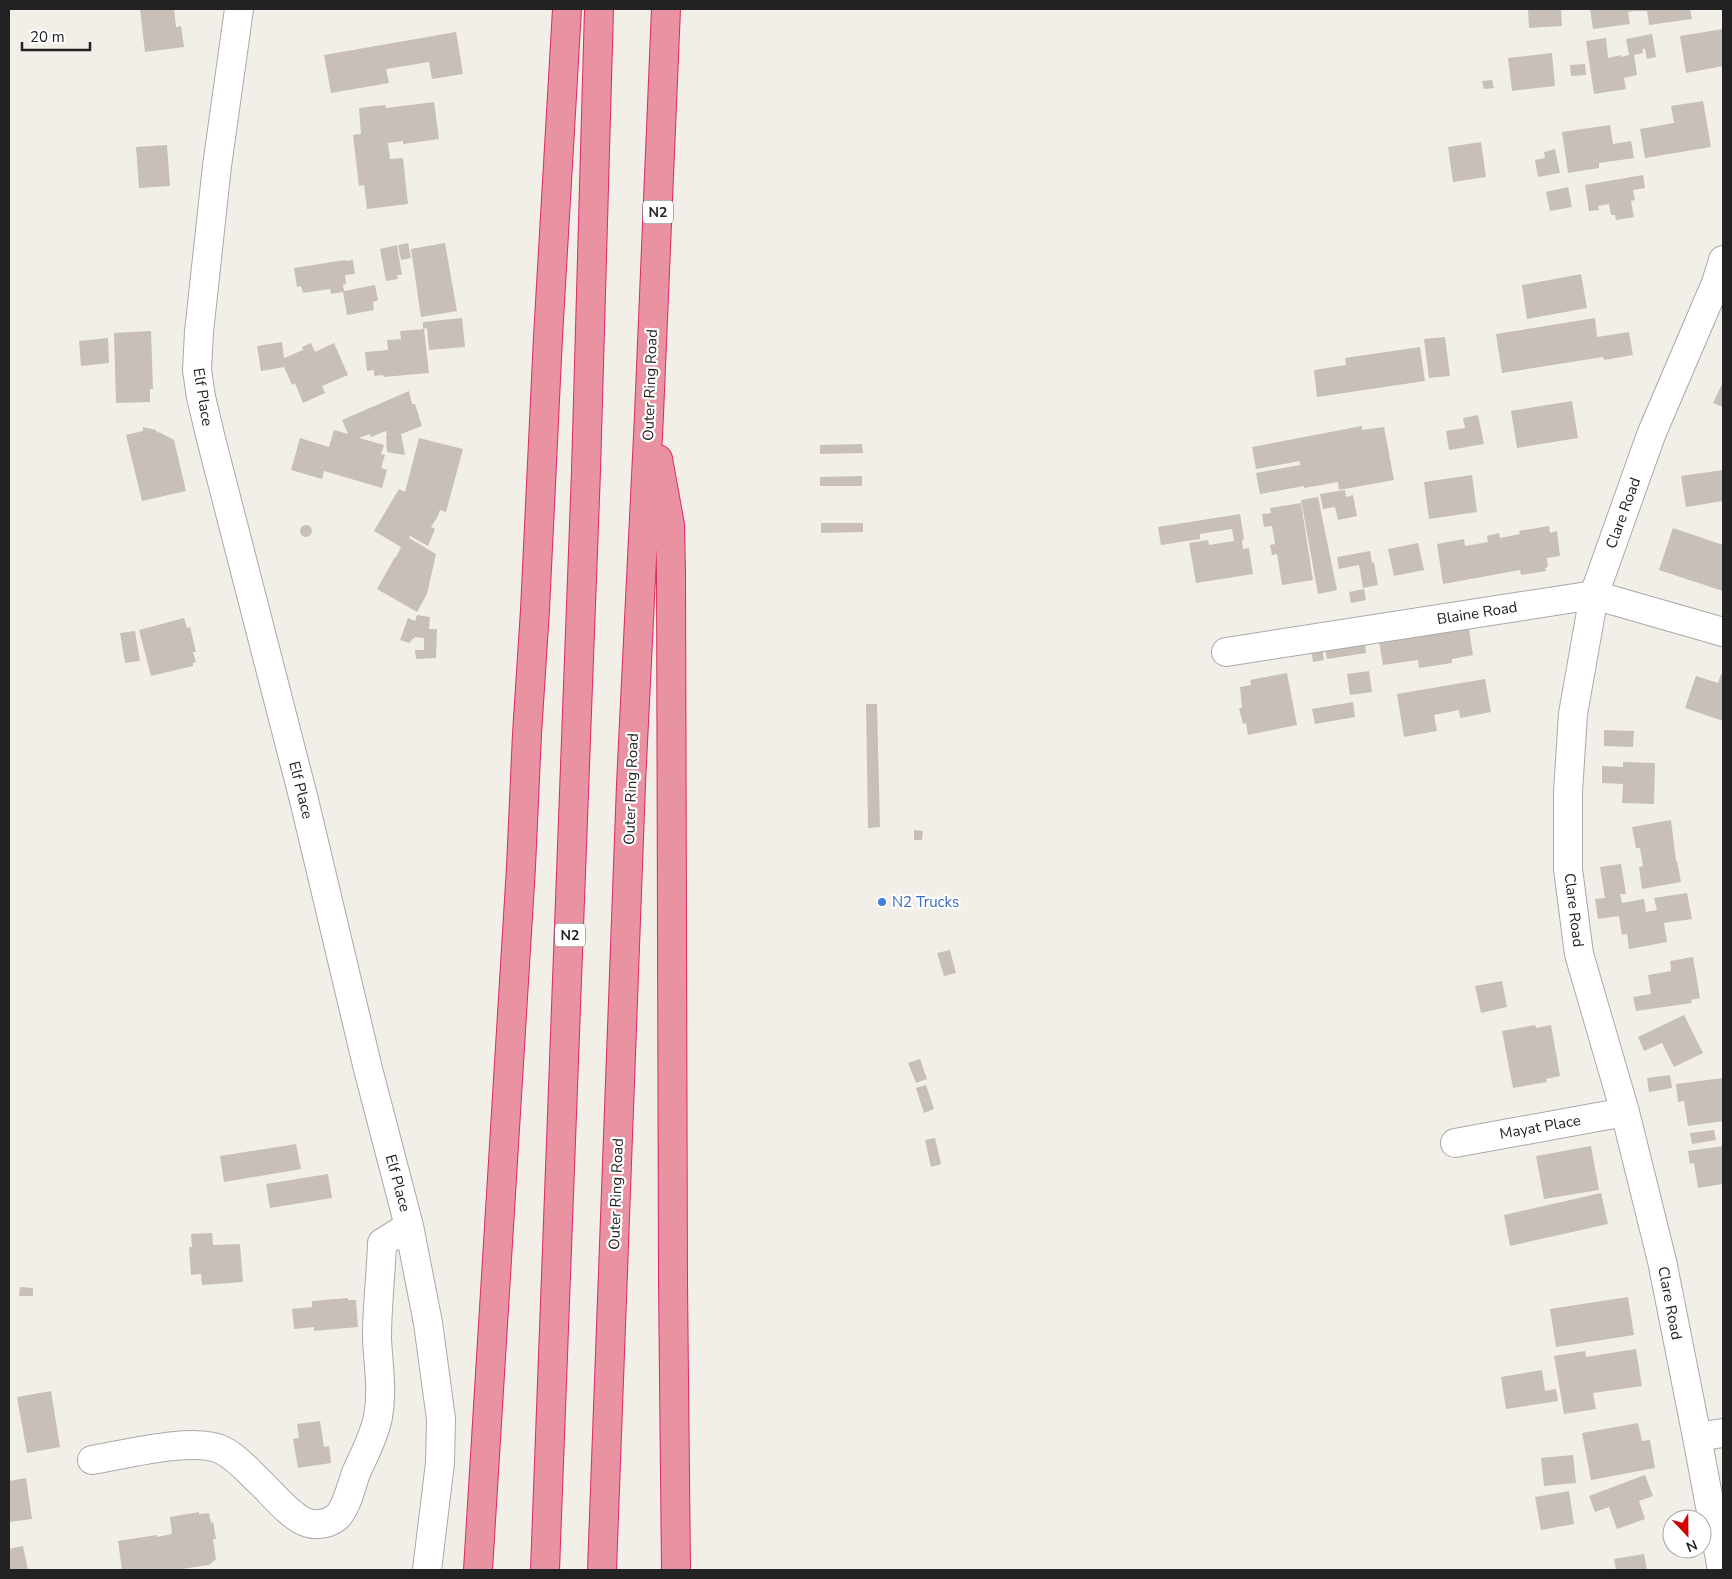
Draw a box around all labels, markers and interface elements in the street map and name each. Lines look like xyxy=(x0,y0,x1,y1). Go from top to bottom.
scale bar xyxy=(22,20,90,52)
text: 20 m xyxy=(30,27,65,47)
road number: N2 xyxy=(643,200,673,223)
street label: Outer Ring Road xyxy=(638,329,662,441)
street label: Elf Place xyxy=(189,366,217,428)
street label: Clare Road xyxy=(1601,475,1645,551)
street label: Blaine Road xyxy=(1435,597,1519,629)
street label: Outer Ring Road xyxy=(619,733,643,845)
street label: Elf Place xyxy=(284,759,318,821)
street label: Clare Road xyxy=(1560,872,1588,948)
place label: N2 Trucks xyxy=(892,892,959,912)
marker: N2 Trucks xyxy=(876,896,888,908)
road number: N2 xyxy=(555,924,585,946)
street label: Mayat Place xyxy=(1498,1110,1582,1144)
street label: Outer Ring Road xyxy=(604,1138,628,1250)
street label: Elf Place xyxy=(381,1152,415,1214)
street label: Clare Road xyxy=(1653,1265,1687,1341)
north arrow xyxy=(1662,1509,1712,1559)
text: N xyxy=(1683,1535,1700,1556)

